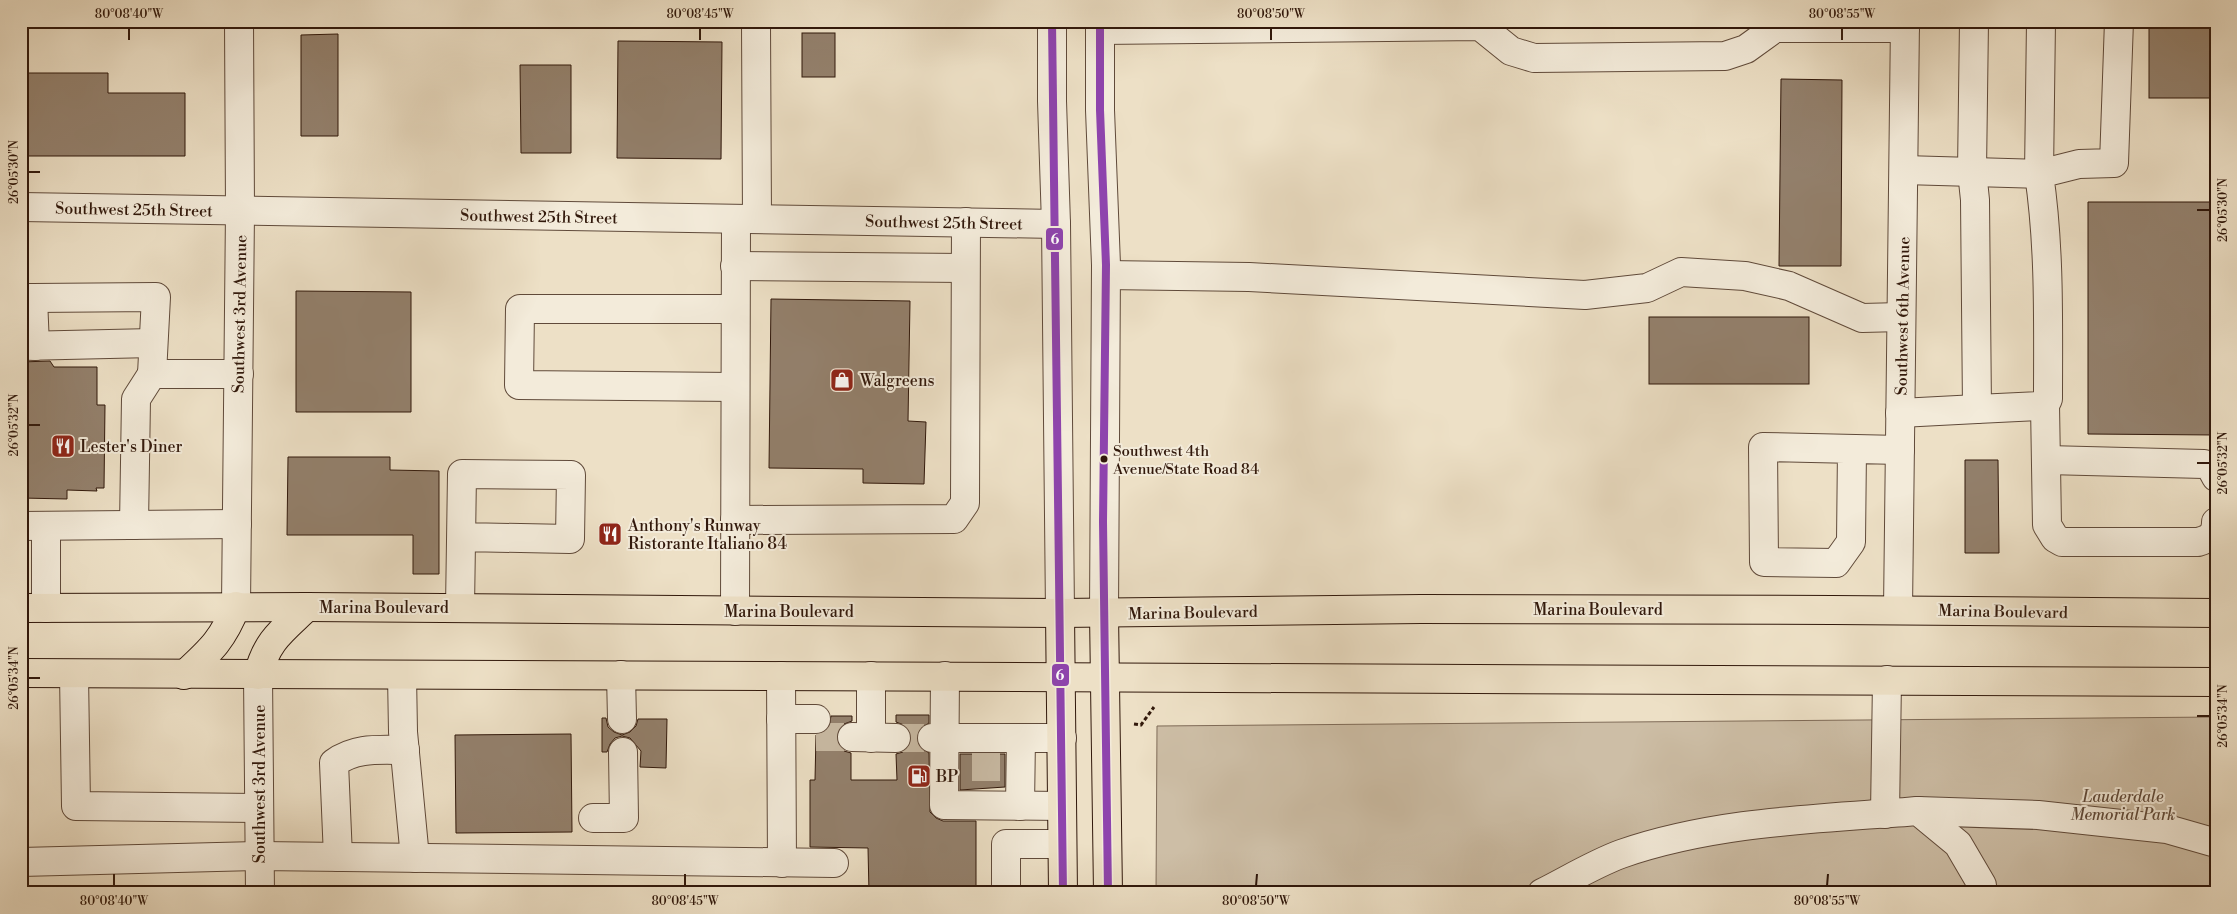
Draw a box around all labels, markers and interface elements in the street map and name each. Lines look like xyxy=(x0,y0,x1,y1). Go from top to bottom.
text: 80°08'40"W xyxy=(95,7,164,22)
text: 80°08'45"W xyxy=(666,7,735,22)
text: 80°08'50"W xyxy=(1237,7,1306,22)
text: 80°08'55"W xyxy=(1809,7,1876,22)
text: 26°05'30"N xyxy=(7,140,22,204)
text: 26°05'30"N xyxy=(2216,178,2231,242)
street label: Southwest 25th Street xyxy=(55,199,213,221)
street label: Southwest 25th Street xyxy=(460,206,618,228)
street label: Southwest 25th Street xyxy=(865,212,1023,234)
line badge: 6 xyxy=(1045,227,1064,251)
text: 6 xyxy=(1051,231,1060,249)
street label: Southwest 3rd Avenue xyxy=(229,235,251,393)
street label: Southwest 6th Avenue xyxy=(1892,236,1914,396)
shop icon: Walgreens xyxy=(829,367,855,393)
place label: Walgreens xyxy=(859,371,934,391)
text: 26°05'32"N xyxy=(7,394,22,456)
text: 26°05'32"N xyxy=(2216,432,2231,494)
restaurant icon: Lester's Diner xyxy=(50,433,76,459)
place label: Lester's Diner xyxy=(80,437,183,457)
place label: Southwest 4th Avenue/State Road 84 xyxy=(1112,442,1259,479)
marker: Southwest 4th Avenue/State Road 84 xyxy=(1099,454,1109,464)
place label: Anthony's Runway Ristorante Italiano 84 xyxy=(627,516,787,554)
restaurant icon: Anthony's Runway Ristorante Italiano 84 xyxy=(597,521,623,547)
street label: Marina Boulevard xyxy=(319,598,449,618)
street label: Marina Boulevard xyxy=(1533,600,1663,620)
street label: Marina Boulevard xyxy=(1938,601,2068,623)
street label: Marina Boulevard xyxy=(724,602,854,622)
street label: Marina Boulevard xyxy=(1128,602,1258,624)
text: 26°05'34"N xyxy=(7,646,22,710)
line badge: 6 xyxy=(1051,663,1070,687)
text: 6 xyxy=(1056,667,1065,685)
text: 26°05'34"N xyxy=(2216,684,2231,748)
street label: Southwest 3rd Avenue xyxy=(250,705,270,863)
fuel station icon: BP xyxy=(906,763,932,789)
place label: BP xyxy=(935,767,958,787)
park label: Lauderdale Memorial Park xyxy=(2070,787,2176,825)
text: 80°08'40"W xyxy=(80,894,149,909)
text: 80°08'45"W xyxy=(651,894,720,909)
text: 80°08'50"W xyxy=(1222,894,1291,909)
text: 80°08'55"W xyxy=(1794,894,1861,909)

